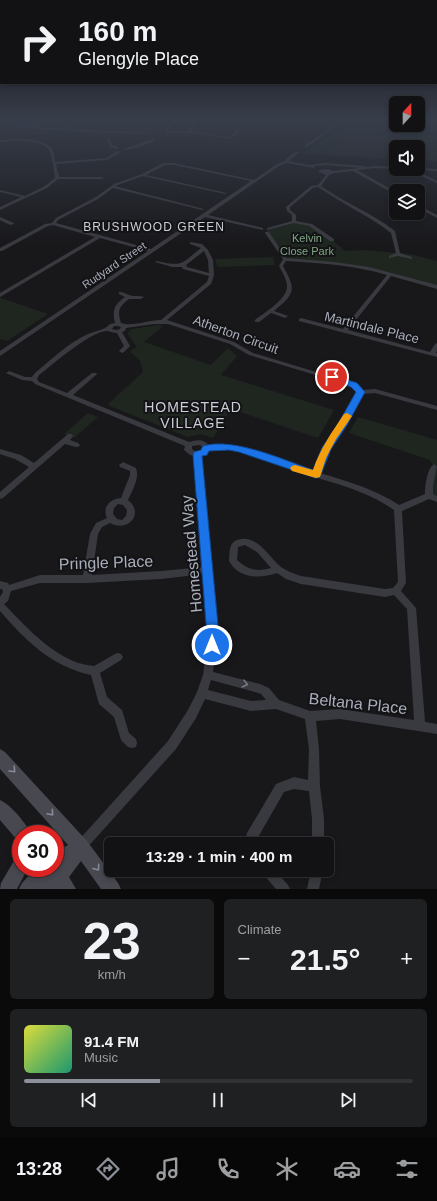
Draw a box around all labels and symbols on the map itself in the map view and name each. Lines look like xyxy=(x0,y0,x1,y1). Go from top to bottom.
north arrow xyxy=(389,96,425,132)
district label: BRUSHWOOD GREEN xyxy=(83,220,225,234)
park label: Kelvin Close Park xyxy=(280,232,334,257)
street label: Rudyard Street xyxy=(80,239,148,291)
street label: Martindale Place xyxy=(323,308,421,346)
street label: Atherton Circuit xyxy=(191,312,281,357)
pin xyxy=(315,360,349,394)
district label: HOMESTEAD VILLAGE xyxy=(144,399,242,431)
street label: Homestead Way xyxy=(178,495,205,613)
street label: Pringle Place xyxy=(59,552,154,573)
position arrow xyxy=(191,624,233,666)
one-way arrow xyxy=(242,680,248,688)
street label: Beltana Place xyxy=(308,690,408,717)
one-way arrow xyxy=(8,765,15,773)
one-way arrow xyxy=(47,808,54,816)
speed limit sign: 30 xyxy=(12,825,64,877)
one-way arrow xyxy=(92,864,99,871)

